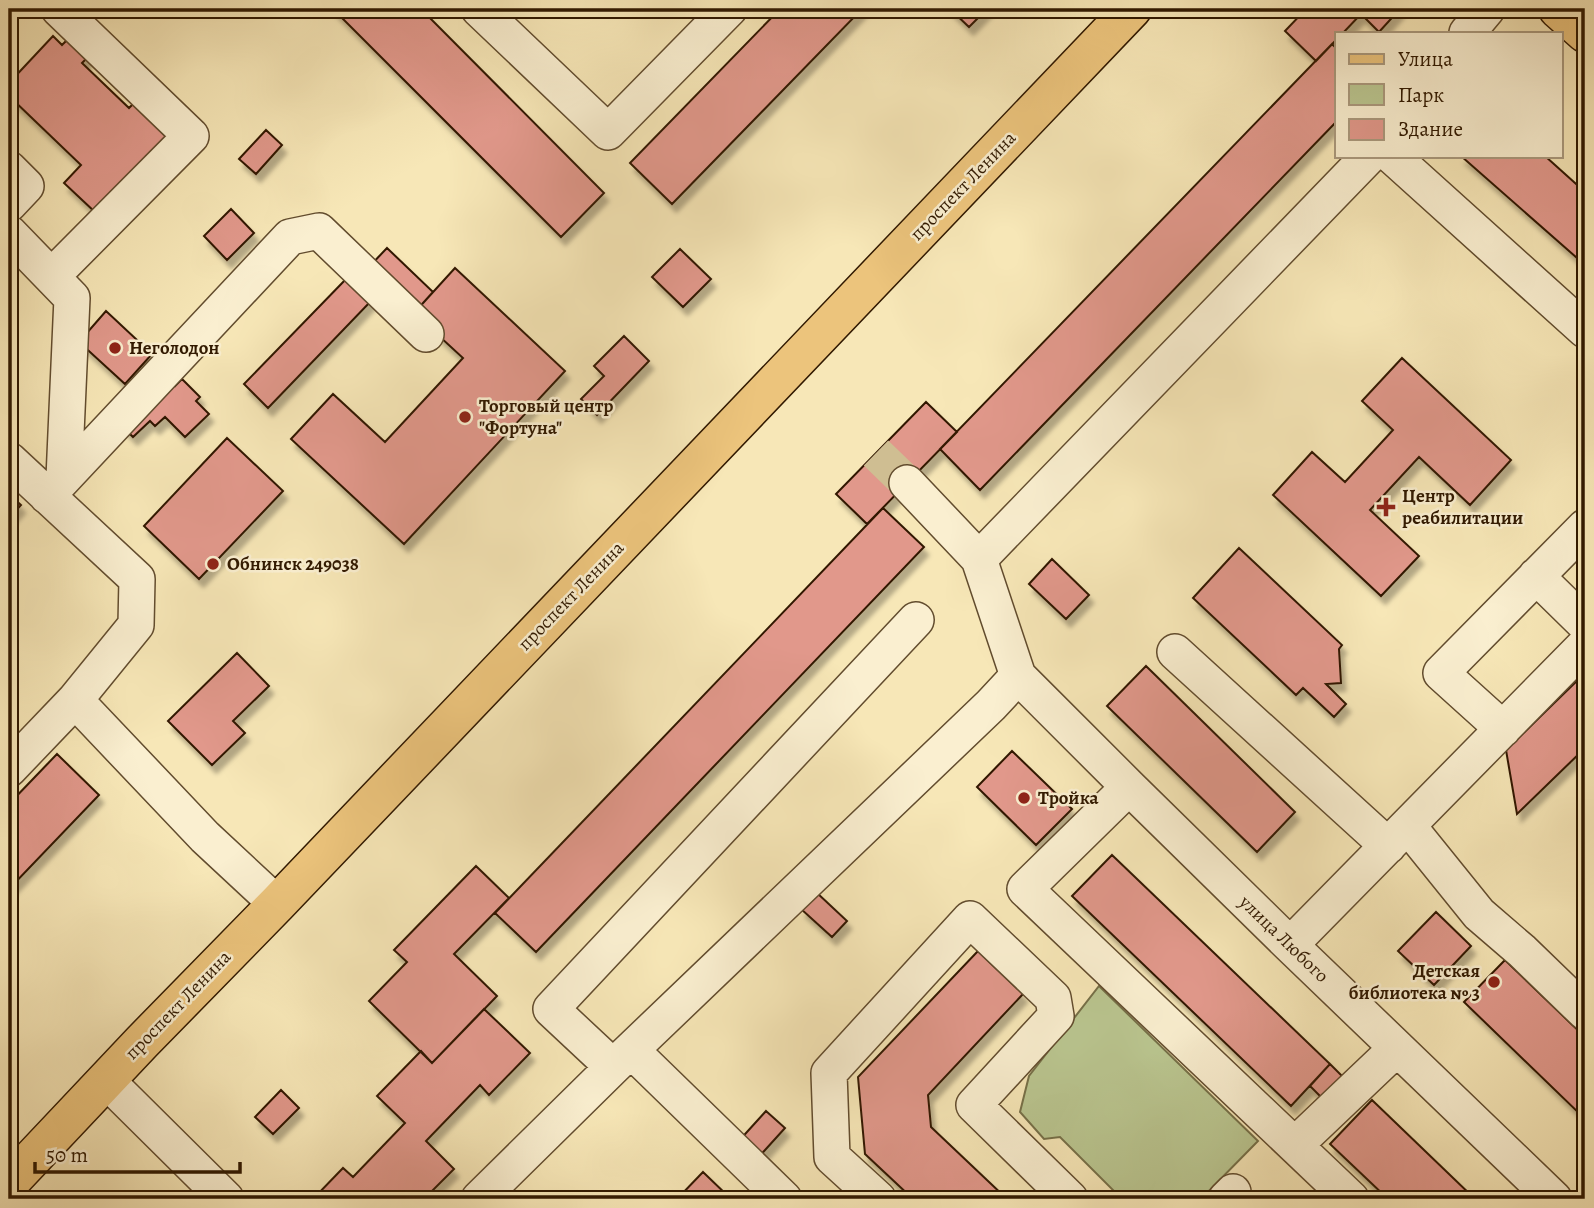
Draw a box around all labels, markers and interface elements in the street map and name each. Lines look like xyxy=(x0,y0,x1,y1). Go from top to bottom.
legend xyxy=(1335,32,1562,158)
text: Улица xyxy=(1398,45,1453,73)
text: Парк xyxy=(1398,81,1444,109)
text: Здание xyxy=(1398,115,1463,143)
street label: проспект Ленина xyxy=(904,125,1022,246)
place label: Неголодон xyxy=(129,335,219,361)
marker: Неголодон xyxy=(107,340,123,356)
place label: Торговый центр "Фортуна" xyxy=(479,393,614,441)
marker: Торговый центр "Фортуна" xyxy=(457,409,473,425)
place label: Центр реабилитации xyxy=(1402,483,1523,531)
marker: Центр реабилитации xyxy=(1376,497,1396,517)
street label: проспект Ленина xyxy=(512,535,630,656)
place label: Обнинск 249038 xyxy=(227,551,359,577)
marker: Обнинск 249038 xyxy=(205,556,221,572)
place label: Тройка xyxy=(1038,785,1100,811)
marker: Тройка xyxy=(1016,790,1032,806)
street label: улица Любого xyxy=(1233,889,1335,988)
street label: проспект Ленина xyxy=(119,944,237,1065)
place label: Детская библиотека № 3 xyxy=(1349,958,1480,1006)
marker: Детская библиотека № 3 xyxy=(1486,974,1502,990)
scale bar xyxy=(35,1131,240,1175)
text: 50 m xyxy=(46,1141,88,1169)

